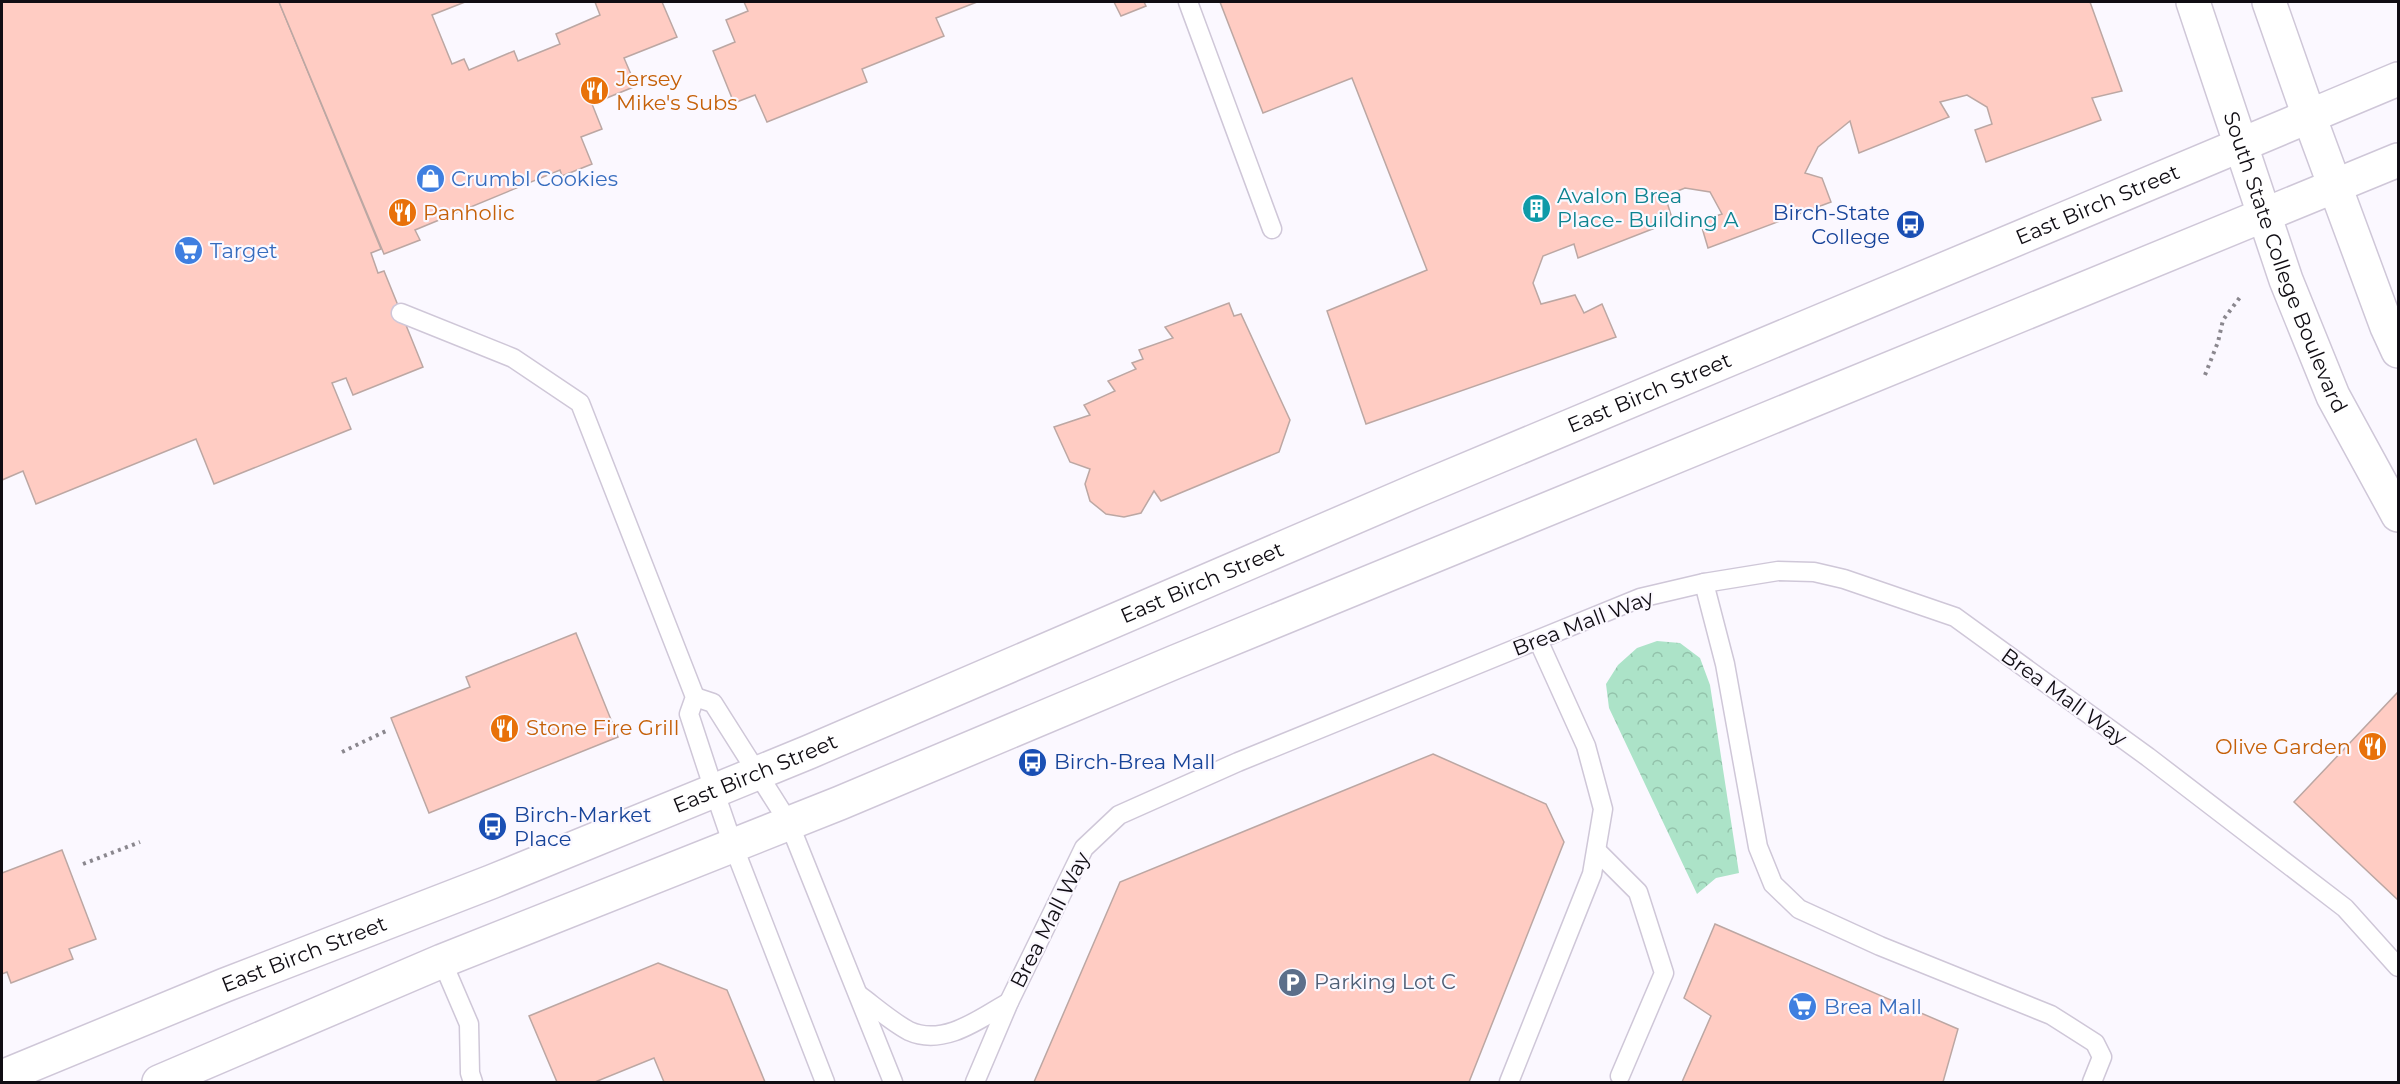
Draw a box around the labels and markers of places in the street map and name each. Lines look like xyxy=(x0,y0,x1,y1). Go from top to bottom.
place label: Jersey Mike's Subs xyxy=(615,66,737,115)
restaurant icon: Jersey Mike's Subs xyxy=(579,75,611,107)
shop icon: Crumbl Cookies xyxy=(414,163,446,195)
place label: Crumbl Cookies xyxy=(451,166,618,191)
place label: Avalon Brea Place- Building A xyxy=(1557,183,1739,232)
building icon: Avalon Brea Place- Building A xyxy=(1520,192,1552,224)
restaurant icon: Panholic xyxy=(386,197,418,229)
place label: Panholic xyxy=(423,200,515,225)
place label: Birch-State College xyxy=(1773,200,1890,249)
bus stop icon: Birch-State College xyxy=(1895,209,1927,241)
supermarket icon: Target xyxy=(173,235,205,267)
place label: Target xyxy=(210,238,278,263)
restaurant icon: Stone Fire Grill xyxy=(489,712,521,744)
place label: Stone Fire Grill xyxy=(526,715,679,740)
restaurant icon: Olive Garden xyxy=(2356,731,2388,763)
place label: Olive Garden xyxy=(2215,734,2351,759)
bus stop icon: Birch-Brea Mall xyxy=(1017,746,1049,778)
place label: Birch-Brea Mall xyxy=(1054,749,1216,774)
place label: Birch-Market Place xyxy=(514,802,652,851)
bus stop icon: Birch-Market Place xyxy=(477,811,509,843)
parking icon: Parking Lot C xyxy=(1277,966,1309,998)
place label: Parking Lot C xyxy=(1314,969,1456,994)
supermarket icon: Brea Mall xyxy=(1787,991,1819,1023)
place label: Brea Mall xyxy=(1824,994,1922,1019)

